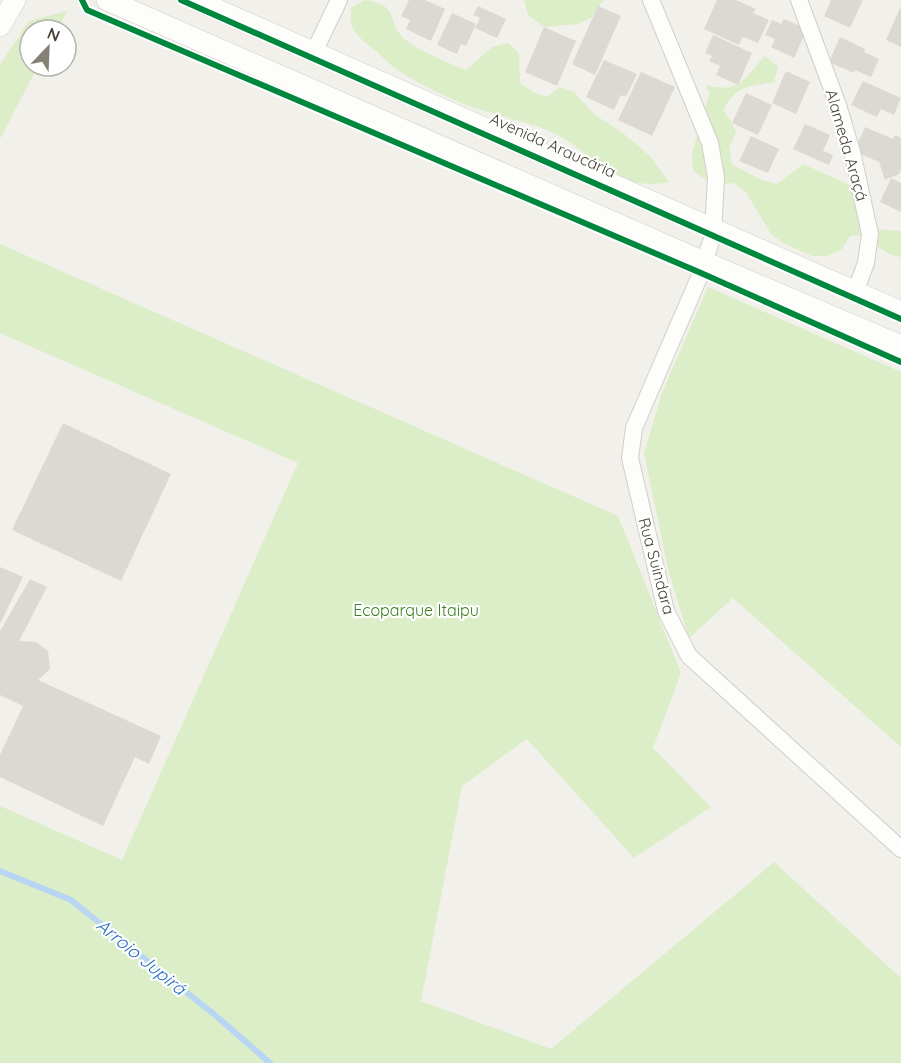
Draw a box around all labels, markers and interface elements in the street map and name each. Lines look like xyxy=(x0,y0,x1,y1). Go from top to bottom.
north arrow xyxy=(18,18,78,78)
text: N xyxy=(45,23,63,46)
street label: Alameda Araçá xyxy=(822,87,872,203)
street label: Avenida Araucária xyxy=(487,108,619,182)
street label: Rua Suindara xyxy=(634,515,680,617)
park label: Ecoparque Itaipu xyxy=(353,600,479,620)
water label: Arroio Jupirá xyxy=(92,914,192,1000)

